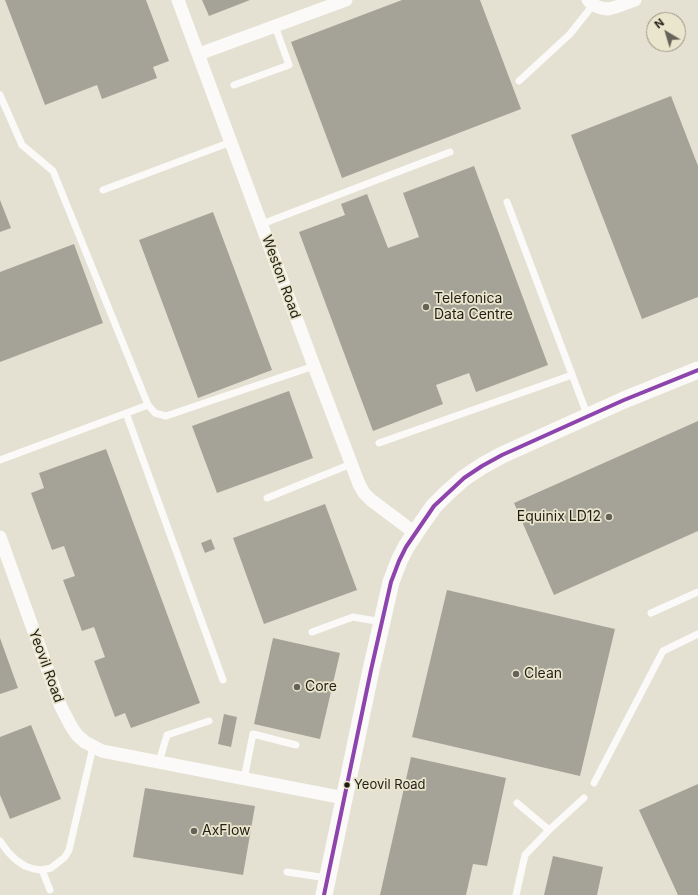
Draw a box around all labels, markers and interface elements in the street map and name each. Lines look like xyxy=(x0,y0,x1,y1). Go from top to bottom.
north arrow xyxy=(646,12,686,52)
text: N xyxy=(652,15,667,31)
street label: Weston Road xyxy=(258,233,304,321)
place label: Telefonica Data Centre xyxy=(434,291,513,324)
marker: Telefonica Data Centre xyxy=(421,302,431,312)
place label: Equinix LD12 xyxy=(517,509,601,525)
marker: Equinix LD12 xyxy=(604,512,614,522)
street label: Yeovil Road xyxy=(25,627,67,705)
place label: Clean xyxy=(524,666,562,682)
marker: Clean xyxy=(511,669,521,679)
place label: Core xyxy=(305,679,337,695)
marker: Core xyxy=(292,682,302,692)
place label: Yeovil Road xyxy=(354,777,426,793)
marker: Yeovil Road xyxy=(342,780,352,790)
place label: AxFlow xyxy=(202,823,251,839)
marker: AxFlow xyxy=(189,826,199,836)

